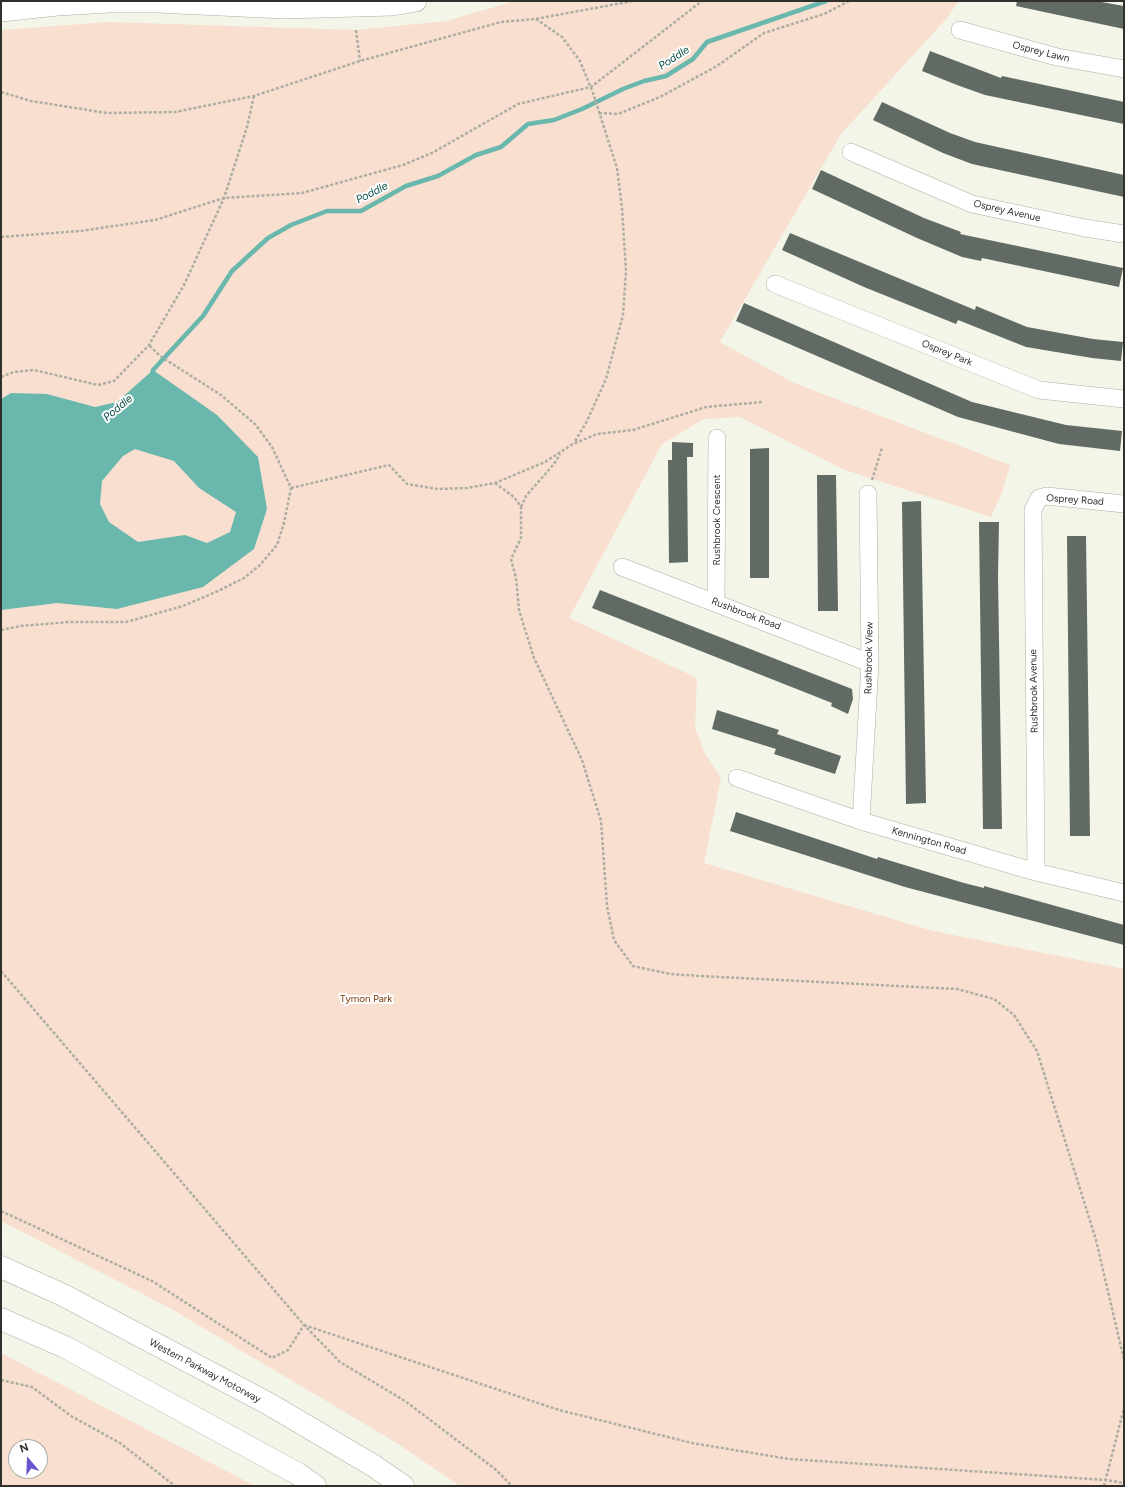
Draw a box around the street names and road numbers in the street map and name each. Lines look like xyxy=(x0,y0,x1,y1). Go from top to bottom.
street label: Osprey Lawn xyxy=(1011,39,1071,65)
street label: Osprey Avenue xyxy=(972,197,1042,225)
street label: Osprey Park xyxy=(920,337,974,369)
street label: Rushbrook Crescent xyxy=(711,474,723,566)
street label: Osprey Road xyxy=(1046,492,1104,508)
street label: Rushbrook Road xyxy=(710,595,782,633)
street label: Rushbrook View xyxy=(862,622,876,694)
street label: Rushbrook Avenue xyxy=(1027,649,1041,733)
street label: Kennington Road xyxy=(890,825,968,857)
street label: Western Parkway Motorway xyxy=(147,1336,263,1406)

